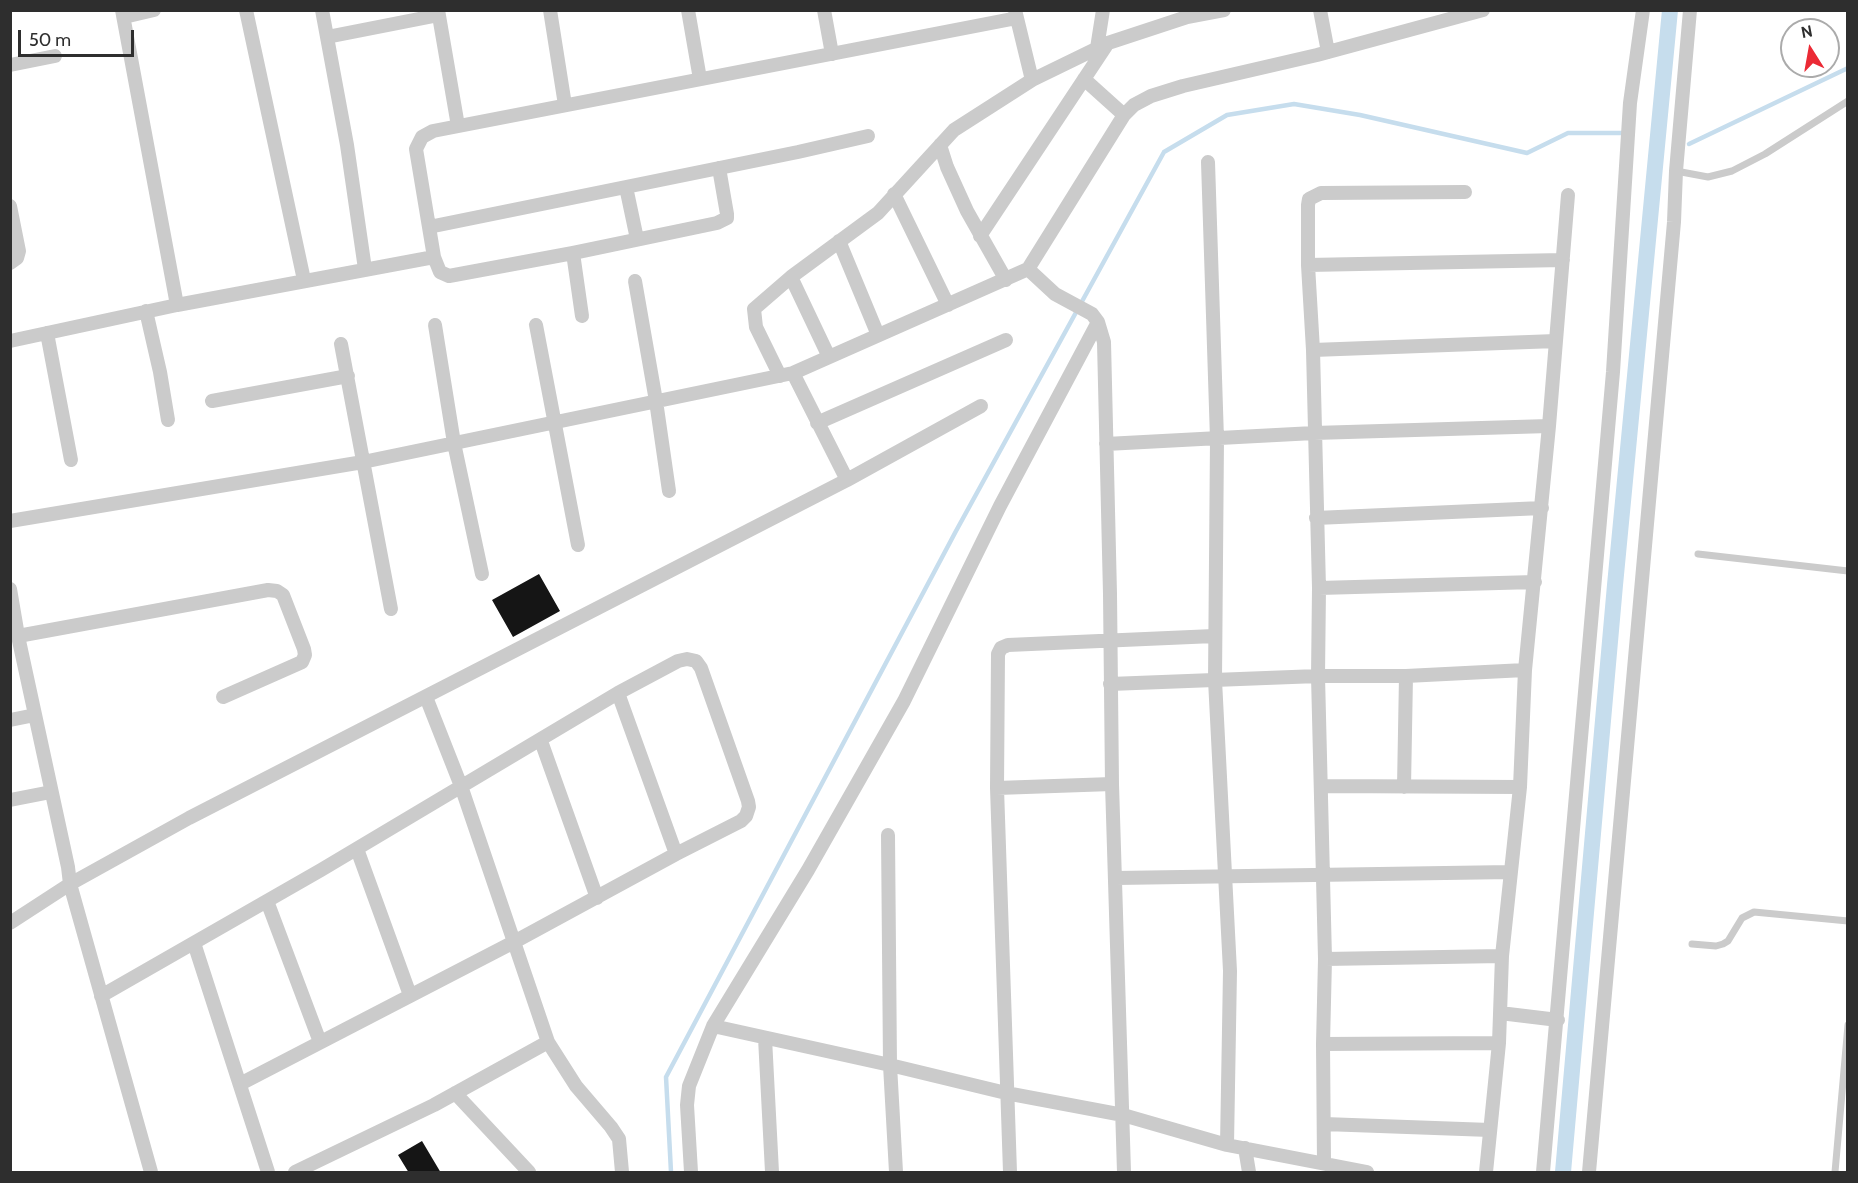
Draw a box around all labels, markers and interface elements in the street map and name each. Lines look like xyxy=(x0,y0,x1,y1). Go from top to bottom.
scale bar xyxy=(21,18,136,56)
north arrow xyxy=(1780,18,1840,78)
text: N xyxy=(1799,21,1814,42)
text: 50 m xyxy=(29,29,71,51)

